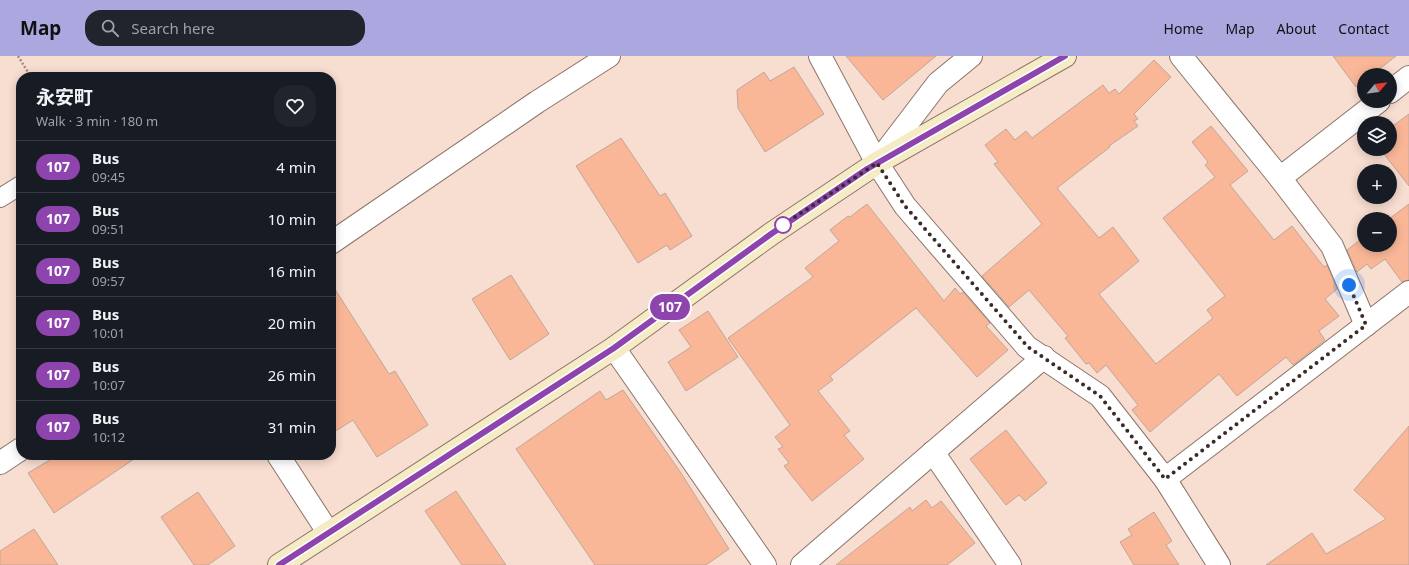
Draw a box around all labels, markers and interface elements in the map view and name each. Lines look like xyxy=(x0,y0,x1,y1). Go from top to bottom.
search box xyxy=(85,10,365,46)
text: Map xyxy=(20,15,61,41)
icon: search xyxy=(99,17,121,39)
text: Search here xyxy=(131,18,215,38)
text: Home xyxy=(1164,19,1203,38)
text: Map xyxy=(1225,19,1255,38)
text: About xyxy=(1277,19,1316,38)
text: Contact xyxy=(1338,19,1389,38)
north arrow xyxy=(1357,68,1397,108)
map controls xyxy=(1357,68,1397,252)
text: 永安町 xyxy=(36,84,93,110)
button: heart xyxy=(274,85,316,127)
text: Walk · 3 min · 180 m xyxy=(36,112,158,130)
button: layers xyxy=(1357,116,1397,156)
text: Bus xyxy=(92,148,119,168)
text: 107 xyxy=(46,157,70,176)
text: 4 min xyxy=(276,157,316,177)
button: + xyxy=(1357,164,1397,204)
text: 09:45 xyxy=(92,168,125,186)
text: Bus xyxy=(92,200,119,220)
text: 107 xyxy=(46,209,70,228)
text: 10 min xyxy=(268,209,316,229)
button: − xyxy=(1357,212,1397,252)
unlabelled marker xyxy=(774,216,792,234)
text: 09:51 xyxy=(92,220,125,238)
text: Bus xyxy=(92,252,119,272)
text: 107 xyxy=(46,261,70,280)
text: 16 min xyxy=(268,261,316,281)
text: 09:57 xyxy=(92,272,125,290)
your location xyxy=(1339,275,1359,295)
line badge: 107 xyxy=(647,294,693,320)
text: 107 xyxy=(658,297,682,316)
text: Bus xyxy=(92,304,119,324)
text: 107 xyxy=(46,313,70,332)
text: 20 min xyxy=(268,313,316,333)
text: 10:01 xyxy=(92,324,125,342)
text: Bus xyxy=(92,356,119,376)
text: 107 xyxy=(46,365,70,384)
text: 26 min xyxy=(268,365,316,385)
text: 10:07 xyxy=(92,376,125,394)
text: Bus xyxy=(92,408,119,428)
text: 107 xyxy=(46,417,70,436)
text: 31 min xyxy=(268,417,316,437)
text: 10:12 xyxy=(92,428,125,446)

